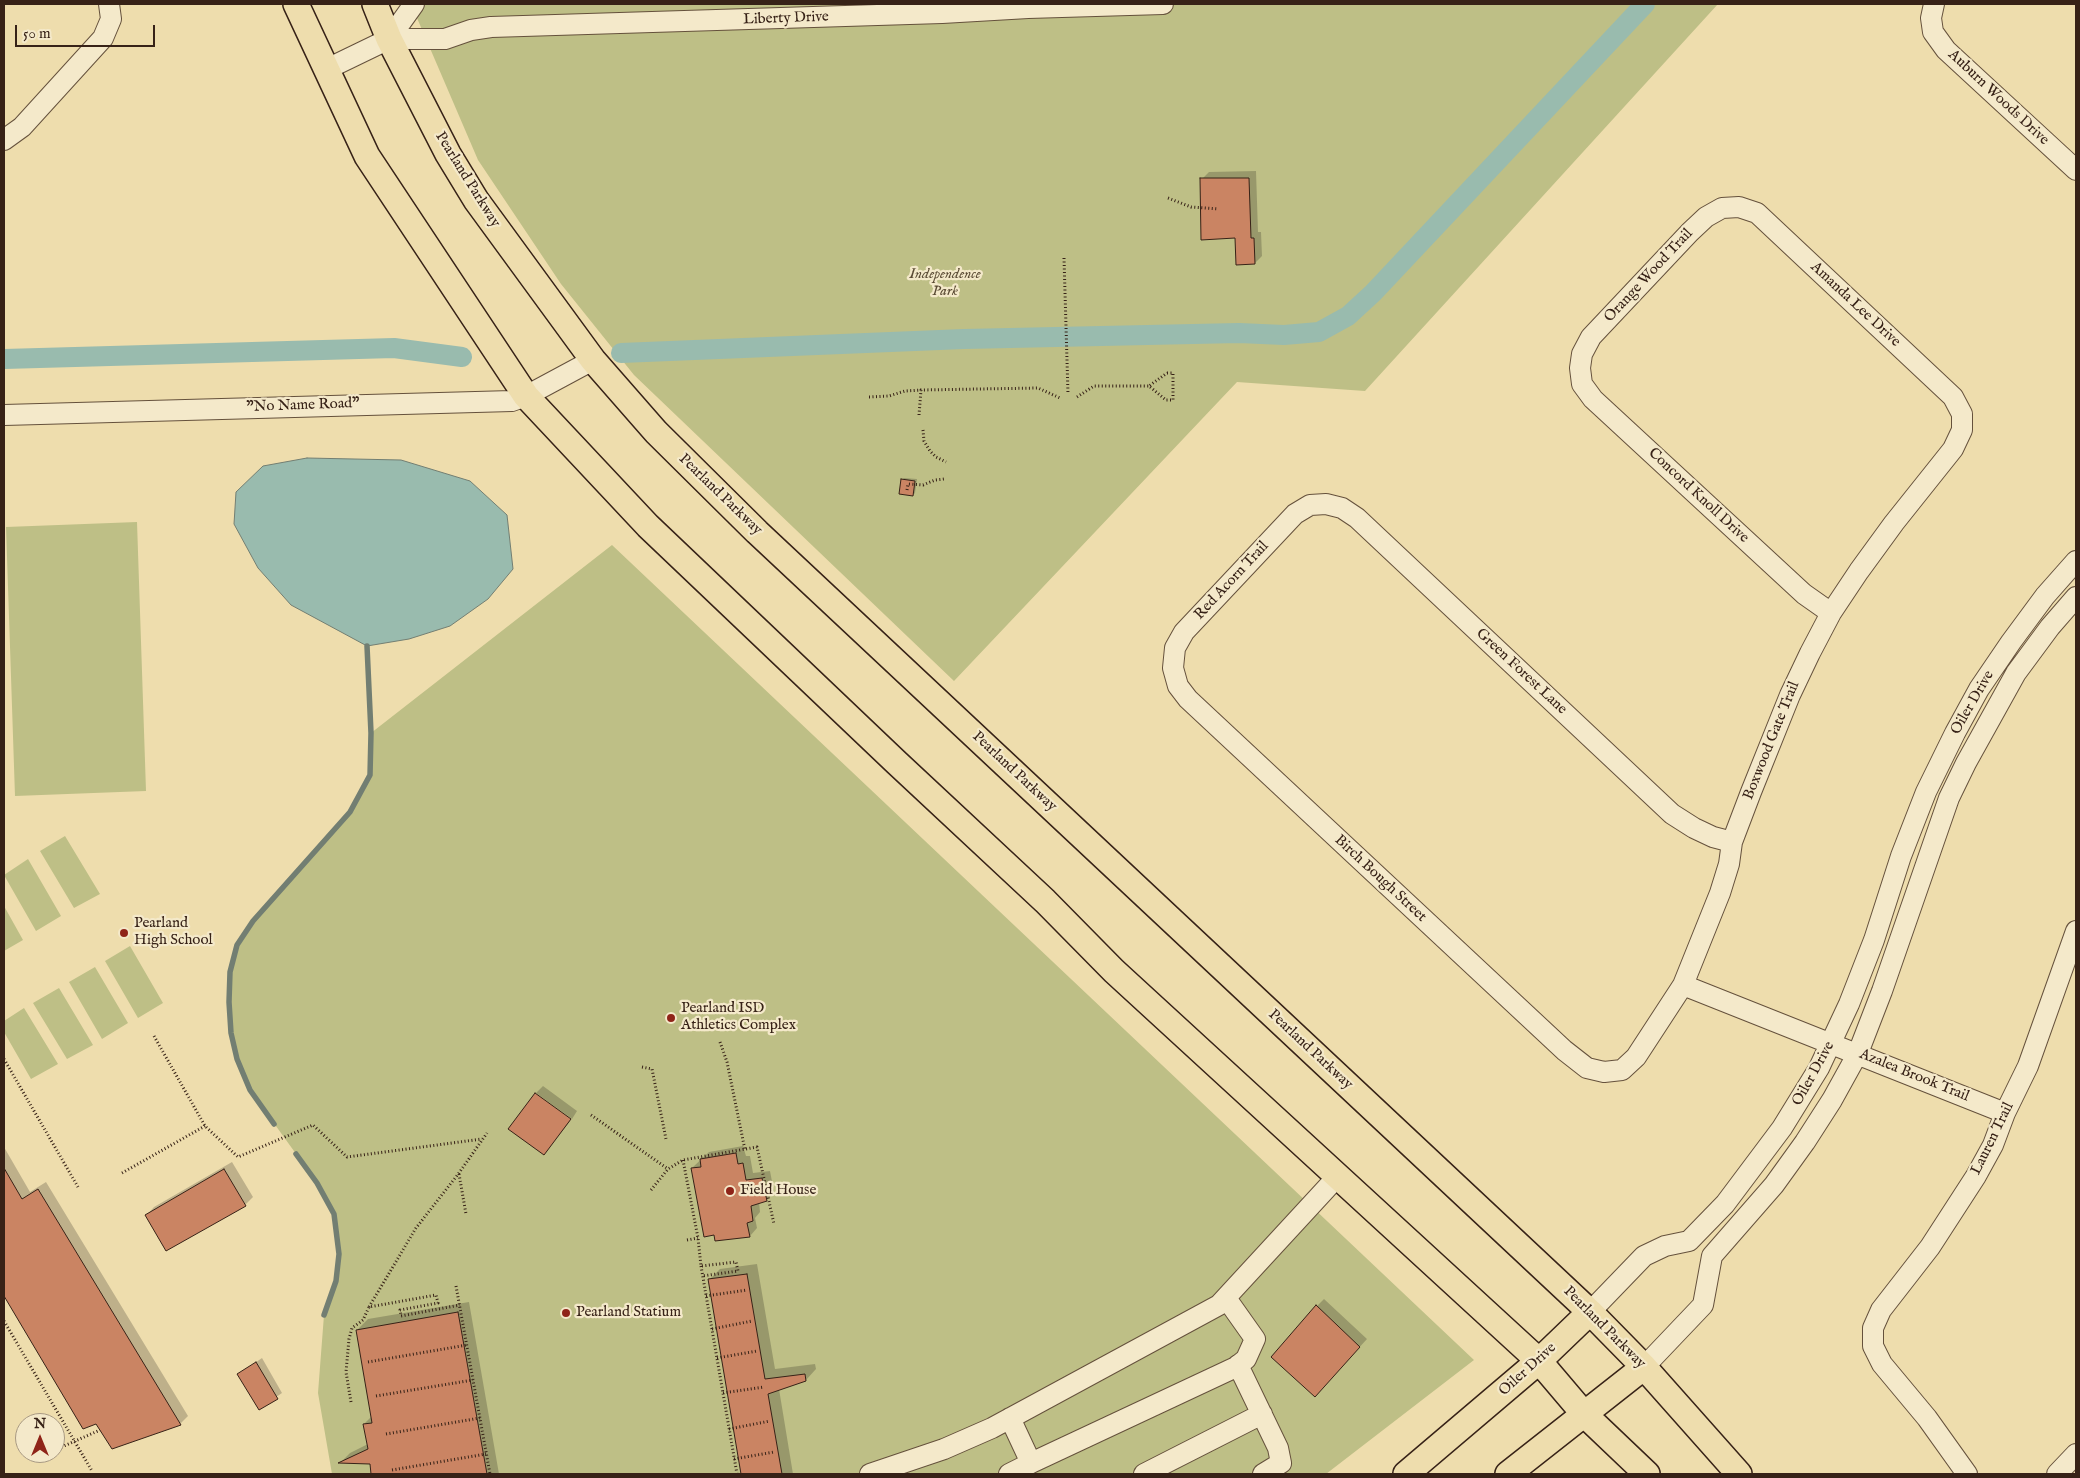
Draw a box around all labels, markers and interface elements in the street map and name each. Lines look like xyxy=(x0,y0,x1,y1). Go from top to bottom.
street label: Liberty Drive xyxy=(743,9,829,29)
scale bar xyxy=(18,15,158,47)
text: 50 m xyxy=(23,24,51,43)
street label: Auburn Woods Drive xyxy=(1944,47,2052,149)
street label: Pearland Parkway xyxy=(430,129,504,231)
street label: Orange Wood Trail xyxy=(1601,225,1697,327)
street label: Amanda Lee Drive xyxy=(1806,259,1904,351)
park label: Independence Park xyxy=(909,266,981,301)
street label: "No Name Road" xyxy=(246,395,360,417)
street label: Concord Knoll Drive xyxy=(1644,445,1752,547)
street label: Pearland Parkway xyxy=(674,451,766,539)
street label: Red Acorn Trail xyxy=(1191,538,1273,624)
street label: Green Forest Lane xyxy=(1472,625,1570,719)
street label: Oiler Drive xyxy=(1947,668,1999,738)
street label: Boxwood Gate Trail xyxy=(1740,679,1804,803)
street label: Pearland Parkway xyxy=(968,728,1060,816)
street label: Birch Bough Street xyxy=(1330,832,1430,926)
place label: Pearland High School xyxy=(134,915,213,950)
marker: Pearland High School xyxy=(118,927,130,939)
place label: Pearland ISD Athletics Complex xyxy=(681,1000,796,1035)
street label: Pearland Parkway xyxy=(1264,1006,1356,1094)
marker: Pearland ISD Athletics Complex xyxy=(665,1012,677,1024)
street label: Oiler Drive xyxy=(1789,1039,1839,1109)
street label: Azalea Brook Trail xyxy=(1856,1046,1972,1106)
street label: Lauren Trail xyxy=(1968,1100,2018,1178)
place label: Field House xyxy=(740,1182,816,1200)
marker: Field House xyxy=(724,1185,736,1197)
street label: Pearland Parkway xyxy=(1559,1283,1649,1373)
place label: Pearland Statium xyxy=(576,1304,681,1322)
marker: Pearland Statium xyxy=(560,1307,572,1319)
street label: Oiler Drive xyxy=(1496,1340,1560,1400)
north arrow xyxy=(15,1413,65,1463)
text: N xyxy=(34,1415,46,1433)

